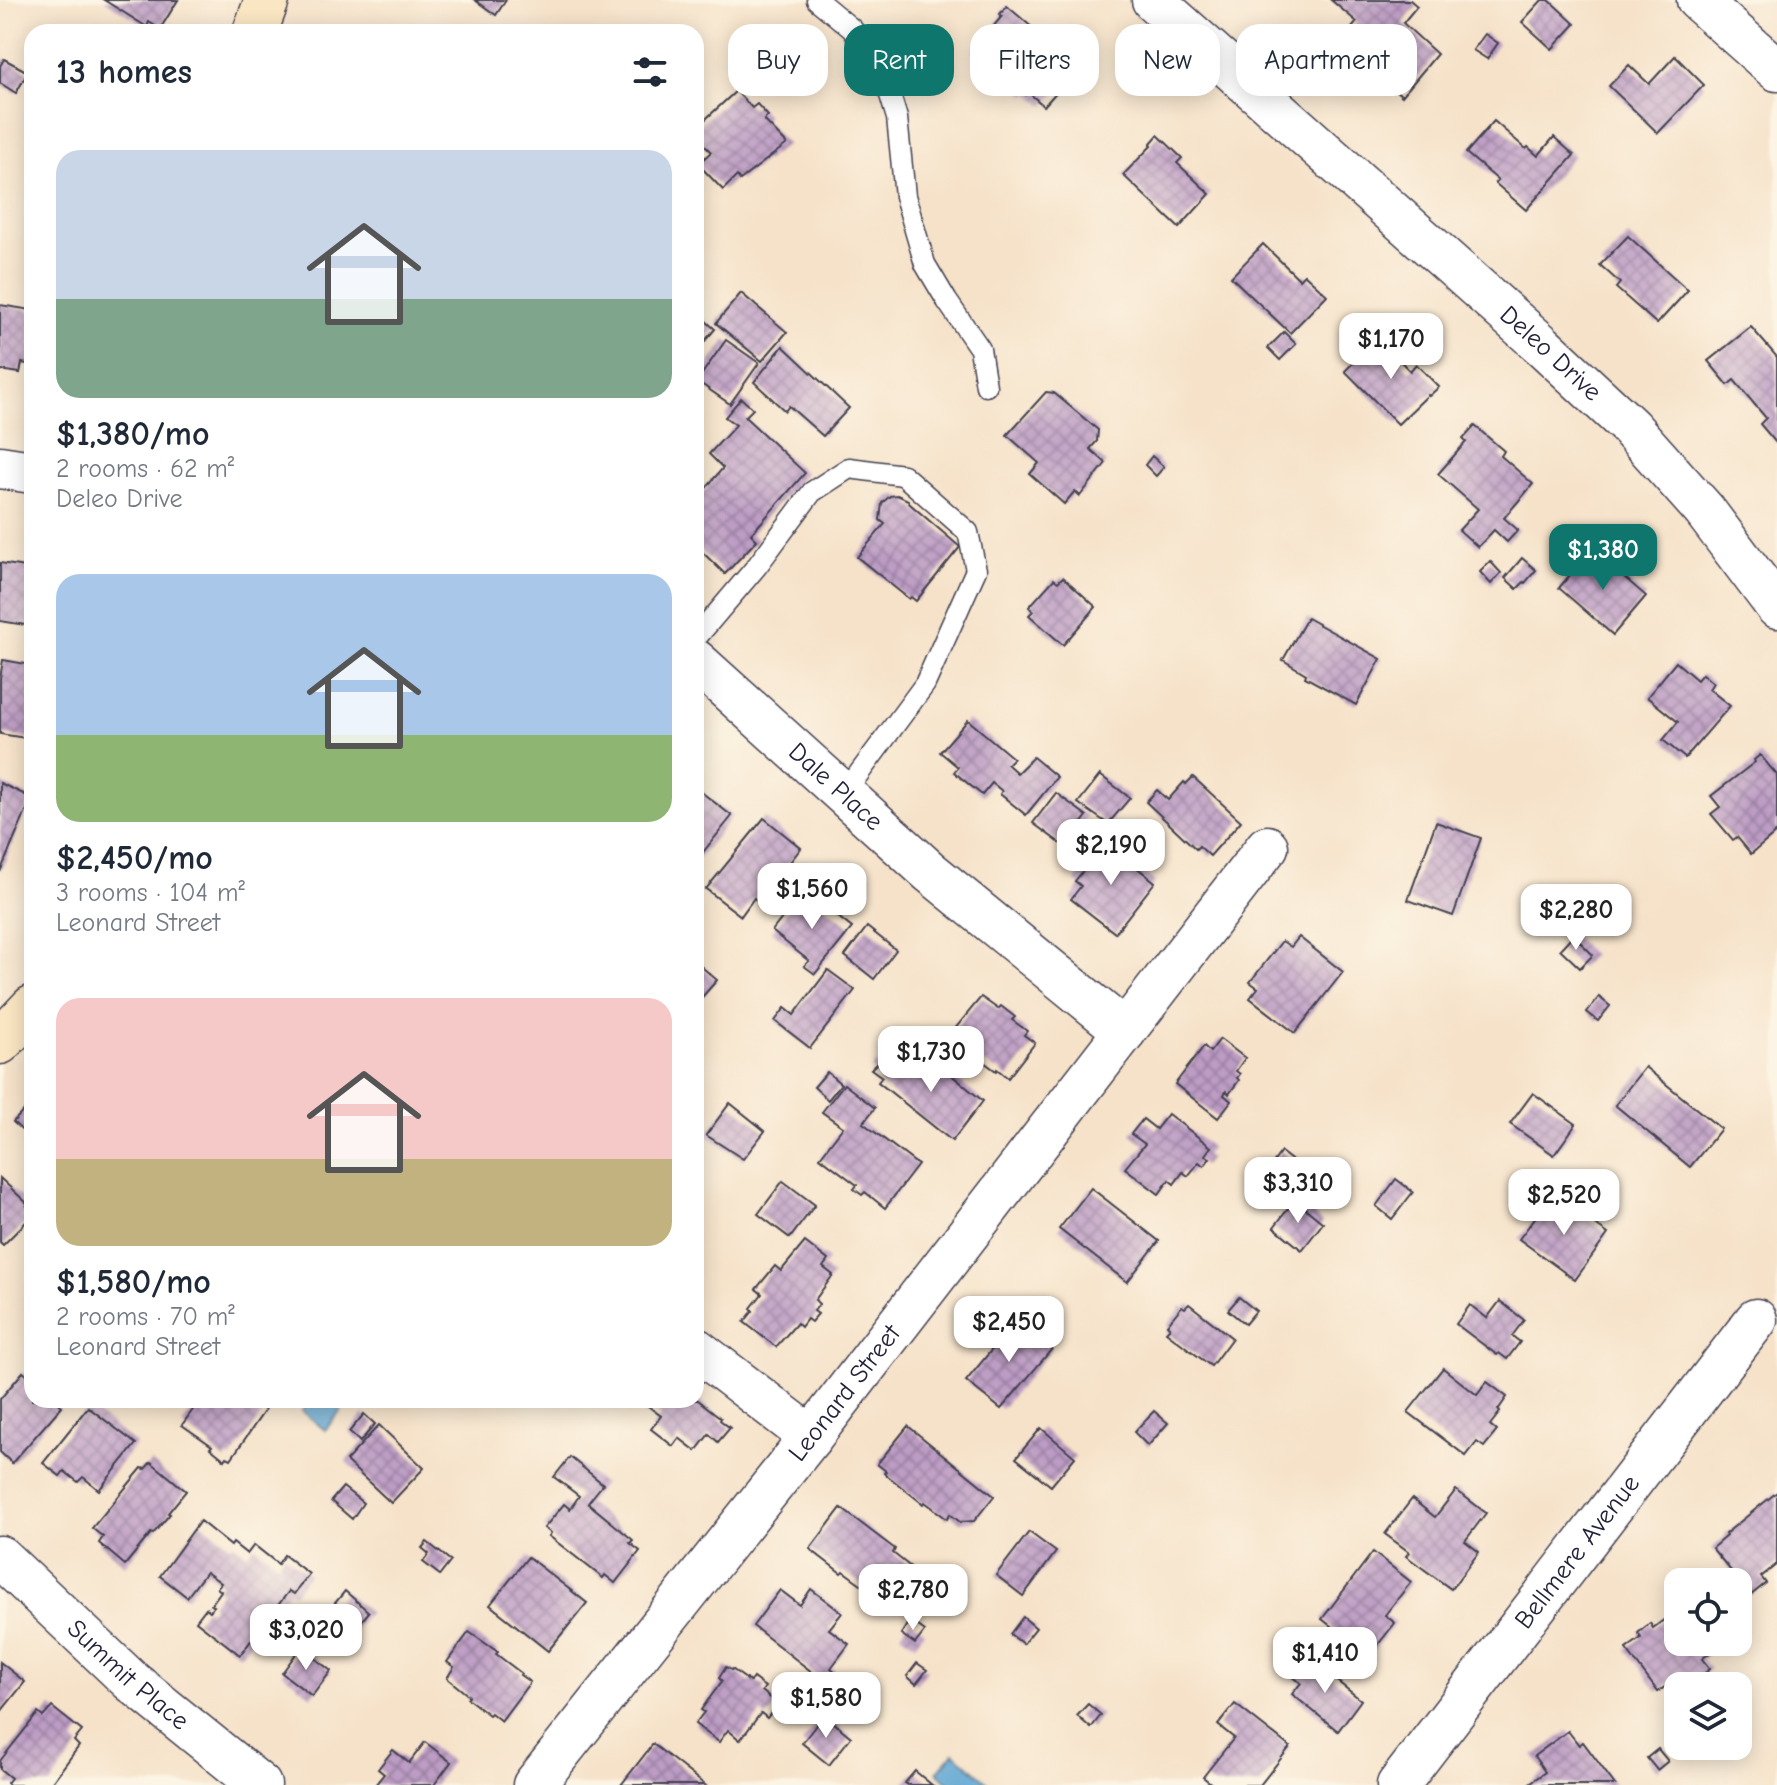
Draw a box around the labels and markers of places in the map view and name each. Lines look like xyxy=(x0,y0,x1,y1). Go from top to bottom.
pin: $1,170 xyxy=(1326,313,1456,381)
pin: $1,380 xyxy=(1538,524,1668,592)
pin: $2,190 xyxy=(1046,819,1176,887)
pin: $1,560 xyxy=(747,863,877,931)
pin: $2,280 xyxy=(1511,884,1641,952)
pin: $1,730 xyxy=(866,1026,996,1094)
pin: $3,310 xyxy=(1233,1157,1363,1225)
pin: $2,520 xyxy=(1499,1169,1629,1237)
pin: $2,450 xyxy=(944,1296,1074,1364)
pin: $2,780 xyxy=(848,1564,978,1632)
pin: $3,020 xyxy=(241,1604,371,1672)
pin: $1,410 xyxy=(1260,1627,1390,1695)
pin: $1,580 xyxy=(761,1672,891,1740)

